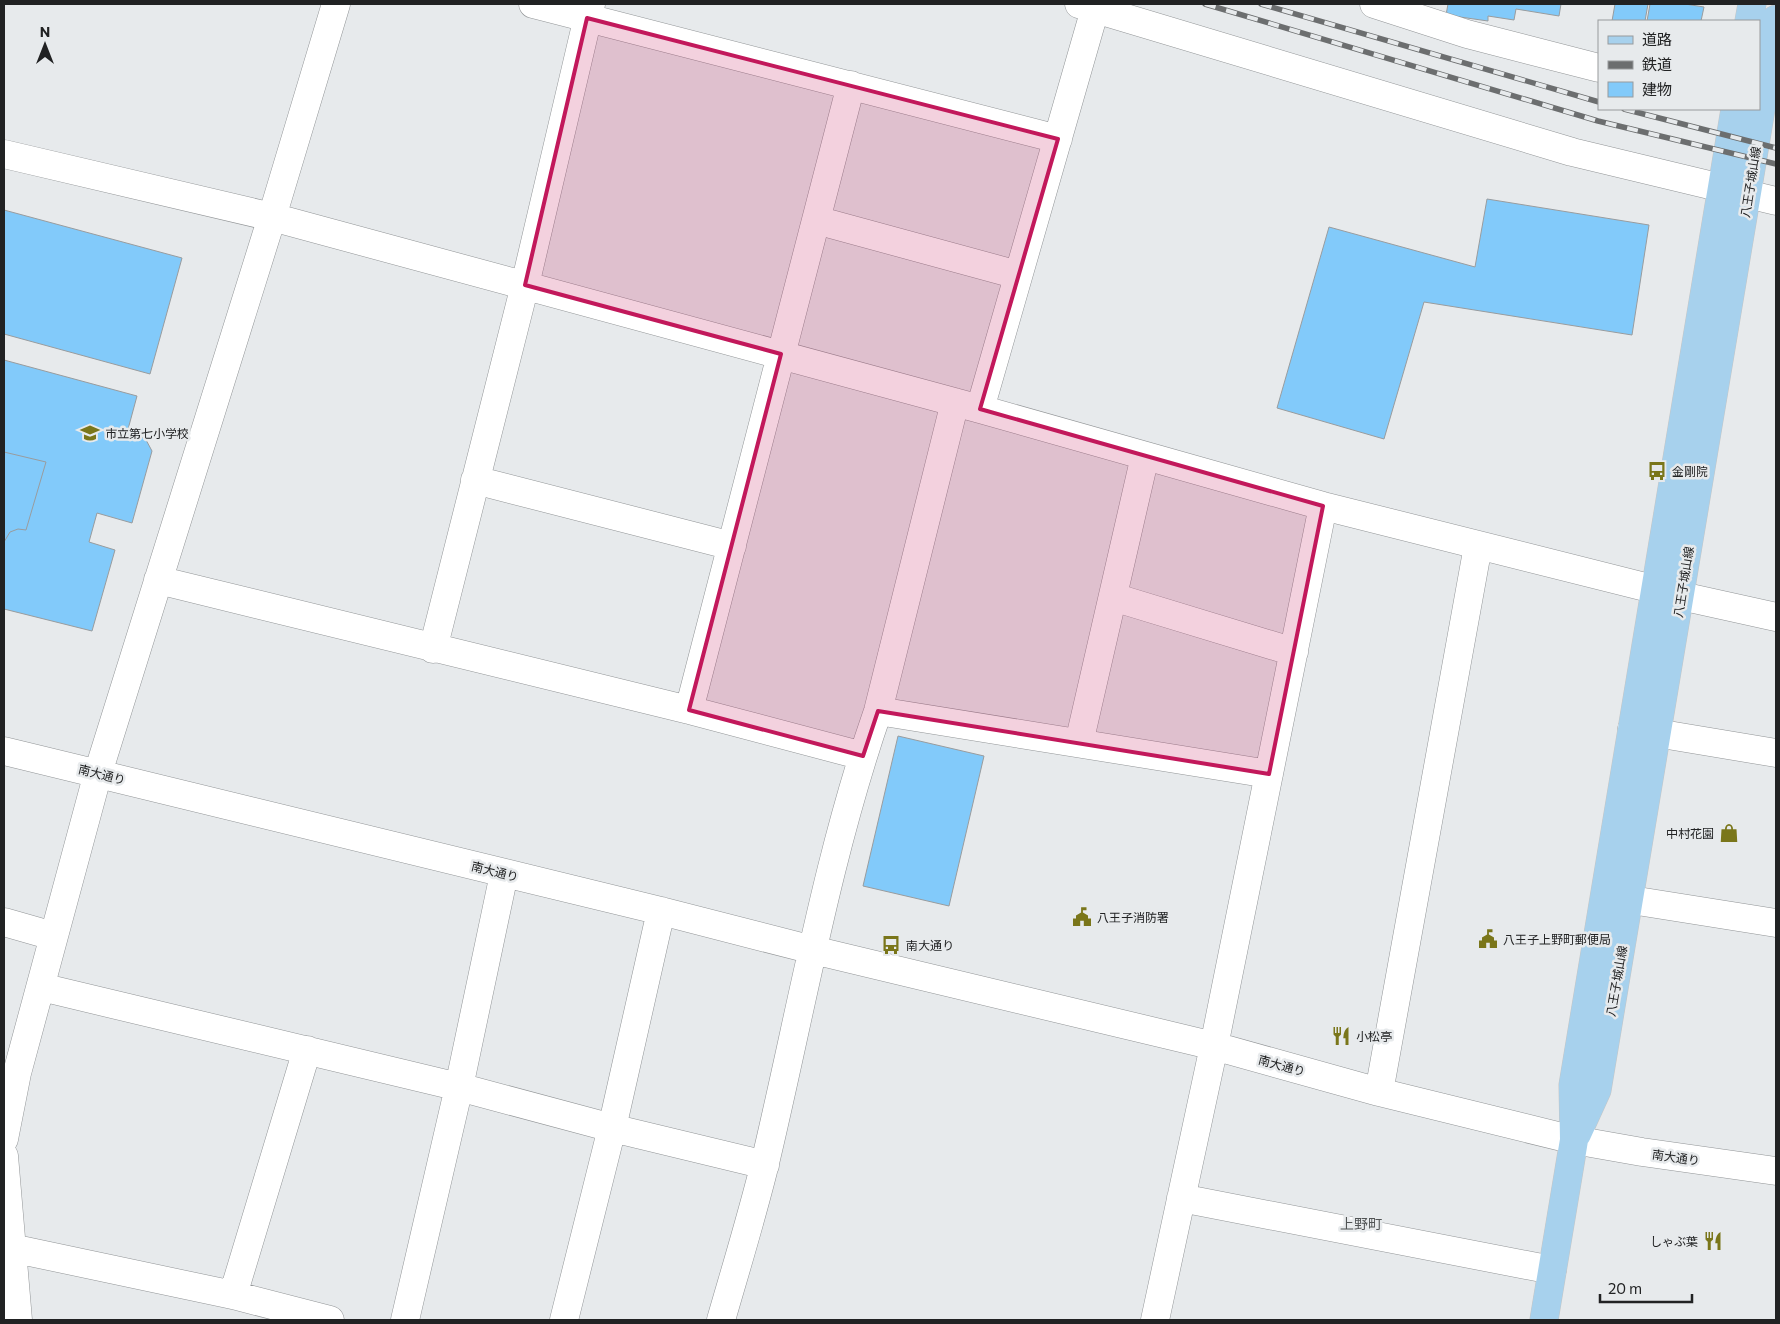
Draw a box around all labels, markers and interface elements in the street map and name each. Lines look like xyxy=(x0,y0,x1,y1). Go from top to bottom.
north arrow xyxy=(20,20,70,70)
legend xyxy=(1598,20,1760,110)
text: N xyxy=(40,23,50,40)
text: 道路 xyxy=(1642,30,1672,48)
text: 鉄道 xyxy=(1642,55,1672,73)
text: 建物 xyxy=(1642,80,1672,98)
street label: 八王子城山線 xyxy=(1737,145,1763,219)
school or university icon: 市立第七小学校 xyxy=(79,422,101,444)
place label: 市立第七小学校 xyxy=(105,426,189,440)
bus stop icon: 金剛院 xyxy=(1646,460,1668,482)
place label: 金剛院 xyxy=(1672,464,1708,478)
street label: 八王子城山線 xyxy=(1670,545,1696,619)
street label: 南大通り xyxy=(77,761,127,787)
shop icon: 中村花園 xyxy=(1718,822,1740,844)
place label: 中村花園 xyxy=(1666,826,1714,840)
street label: 南大通り xyxy=(470,858,520,884)
public building icon: 八王子消防署 xyxy=(1071,906,1093,928)
place label: 八王子消防署 xyxy=(1097,910,1169,924)
public building icon: 八王子上野町郵便局 xyxy=(1477,928,1499,950)
place label: 八王子上野町郵便局 xyxy=(1503,932,1611,946)
bus stop icon: 南大通り xyxy=(880,934,902,956)
place label: 南大通り xyxy=(906,938,954,952)
street label: 八王子城山線 xyxy=(1603,944,1629,1018)
restaurant icon: 小松亭 xyxy=(1330,1025,1352,1047)
place label: 小松亭 xyxy=(1356,1029,1392,1043)
street label: 南大通り xyxy=(1257,1052,1307,1078)
street label: 南大通り xyxy=(1651,1147,1701,1167)
district label: 上野町 xyxy=(1340,1215,1382,1232)
restaurant icon: しゃぶ葉 xyxy=(1702,1230,1724,1252)
place label: しゃぶ葉 xyxy=(1650,1234,1698,1248)
scale bar xyxy=(1600,1272,1692,1304)
text: 20 m xyxy=(1608,1279,1642,1297)

